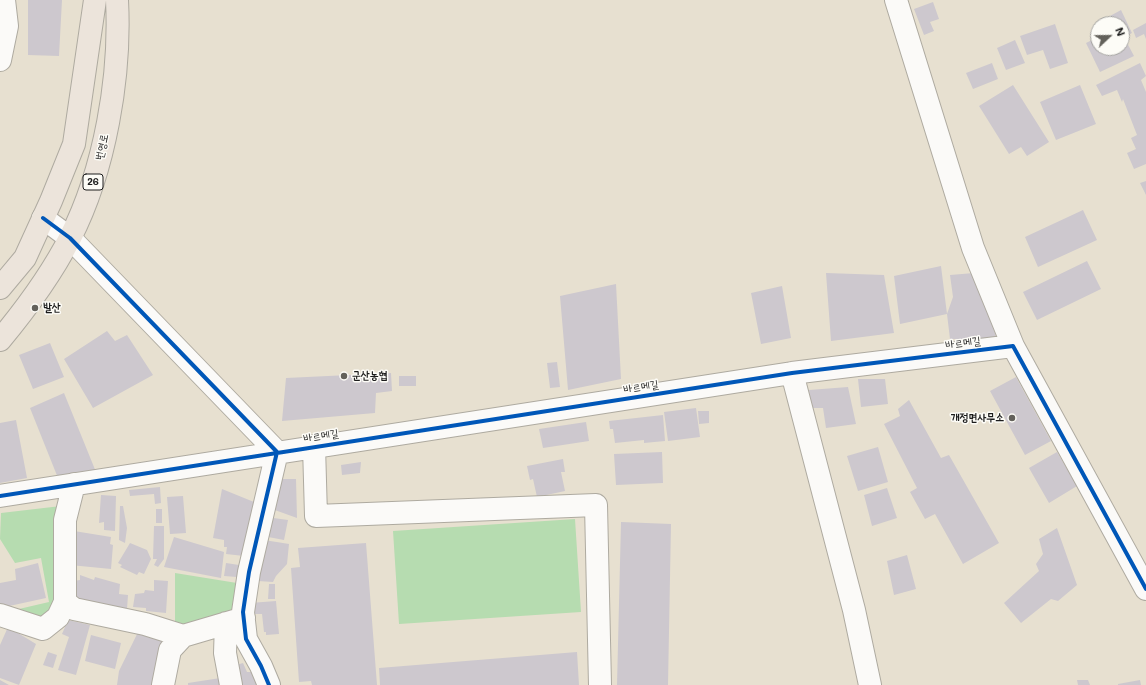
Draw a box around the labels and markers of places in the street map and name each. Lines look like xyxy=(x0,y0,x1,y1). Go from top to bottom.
place label: 발산 xyxy=(43,301,61,315)
marker: 발산 xyxy=(30,303,40,313)
place label: 군산농협 xyxy=(352,369,387,383)
marker: 군산농협 xyxy=(339,371,349,381)
place label: 개정면사무소 xyxy=(951,411,1004,425)
marker: 개정면사무소 xyxy=(1007,413,1017,423)

